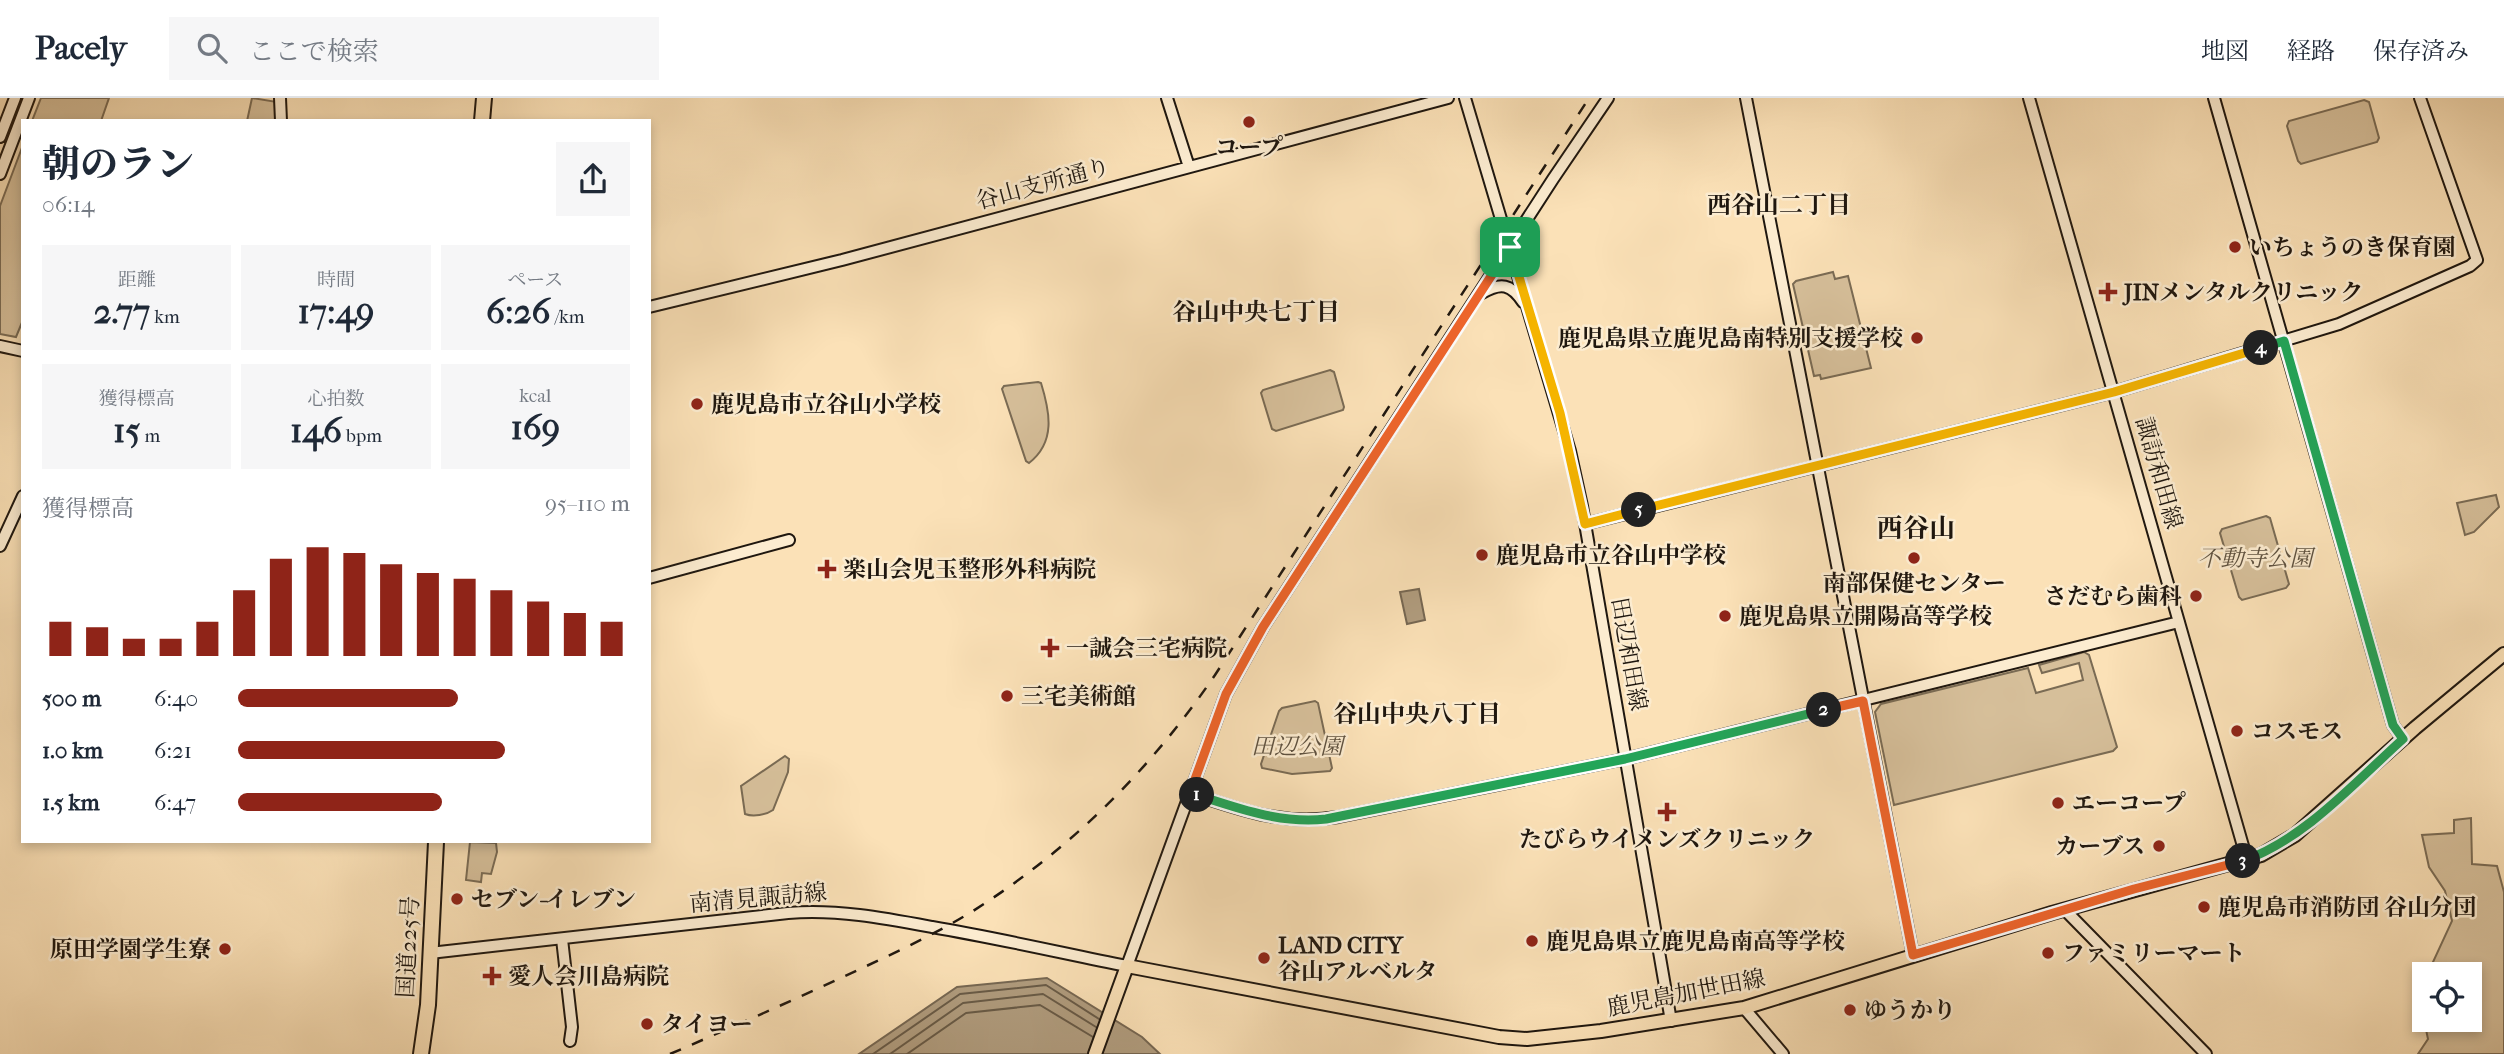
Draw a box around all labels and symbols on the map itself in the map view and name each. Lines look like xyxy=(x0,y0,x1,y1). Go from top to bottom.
marker: コープ xyxy=(1241,114,1257,130)
place label: コープ xyxy=(1215,134,1283,161)
street label: 谷山支所通り xyxy=(973,153,1113,215)
district label: 西谷山二丁目 xyxy=(1707,191,1851,219)
pin xyxy=(1480,217,1540,277)
place label: いちょうのき保育園 xyxy=(2249,234,2456,261)
marker: いちょうのき保育園 xyxy=(2227,239,2243,255)
place label: JINメンタルクリニック xyxy=(2122,279,2363,306)
marker: JINメンタルクリニック xyxy=(2098,282,2118,302)
district label: 谷山中央七丁目 xyxy=(1172,298,1340,326)
place label: 鹿児島県立鹿児島南特別支援学校 xyxy=(1558,325,1903,352)
marker: 鹿児島県立鹿児島南特別支援学校 xyxy=(1909,330,1925,346)
pin: 4 xyxy=(2244,330,2278,366)
place label: 鹿児島市立谷山小学校 xyxy=(711,391,941,418)
marker: 鹿児島市立谷山小学校 xyxy=(689,396,705,412)
street label: 諏訪和田線 xyxy=(2130,414,2188,532)
pin: 5 xyxy=(1622,492,1656,528)
district label: 西谷山 xyxy=(1877,513,1955,544)
place label: 鹿児島市立谷山中学校 xyxy=(1496,542,1726,569)
park label: 不動寺公園 xyxy=(2198,545,2317,572)
marker: 鹿児島市立谷山中学校 xyxy=(1474,547,1490,563)
marker: 南部保健センター xyxy=(1906,550,1922,566)
place label: 楽山会児玉整形外科病院 xyxy=(843,556,1096,583)
marker: 楽山会児玉整形外科病院 xyxy=(817,559,837,579)
place label: 南部保健センター xyxy=(1822,570,2006,597)
place label: さだむら歯科 xyxy=(2044,583,2182,610)
marker: さだむら歯科 xyxy=(2188,588,2204,604)
street label: 田辺和田線 xyxy=(1606,595,1652,713)
place label: 鹿児島県立開陽高等学校 xyxy=(1739,603,1992,630)
marker: 鹿児島県立開陽高等学校 xyxy=(1717,608,1733,624)
place label: 一誠会三宅病院 xyxy=(1066,635,1227,662)
marker: 一誠会三宅病院 xyxy=(1040,638,1060,658)
place label: 三宅美術館 xyxy=(1021,683,1136,710)
marker: 三宅美術館 xyxy=(999,688,1015,704)
pin: 2 xyxy=(1806,692,1842,728)
district label: 谷山中央八丁目 xyxy=(1333,700,1501,728)
place label: コスモス xyxy=(2251,718,2343,745)
marker: コスモス xyxy=(2229,723,2245,739)
park label: 田辺公園 xyxy=(1251,733,1347,760)
pin: 1 xyxy=(1180,778,1214,812)
place label: エーコープ xyxy=(2072,790,2186,817)
marker: エーコープ xyxy=(2050,795,2066,811)
marker: たびらウイメンズクリニック xyxy=(1657,802,1677,822)
place label: たびらウイメンズクリニック xyxy=(1519,826,1815,853)
place label: カーブス xyxy=(2055,833,2145,860)
marker: カーブス xyxy=(2151,838,2167,854)
pin: 3 xyxy=(2226,844,2260,878)
street label: 南清見諏訪線 xyxy=(688,879,828,917)
place label: セブン-イレブン xyxy=(471,886,636,913)
marker: セブン-イレブン xyxy=(449,891,465,907)
place label: 鹿児島市消防団 谷山分団 xyxy=(2218,894,2476,921)
street label: 国道225号 xyxy=(392,895,424,999)
marker: 鹿児島市消防団 谷山分団 xyxy=(2196,899,2212,915)
place label: 鹿児島県立鹿児島南高等学校 xyxy=(1546,928,1845,955)
place label: LAND CITY 谷山アルベルタ xyxy=(1278,932,1437,985)
marker: 鹿児島県立鹿児島南高等学校 xyxy=(1524,933,1540,949)
place label: 原田学園学生寮 xyxy=(50,936,211,963)
place label: ファミリーマート xyxy=(2062,940,2246,967)
marker: 原田学園学生寮 xyxy=(217,941,233,957)
marker: ファミリーマート xyxy=(2040,945,2056,961)
marker: LAND CITY 谷山アルベルタ xyxy=(1256,950,1272,966)
place label: 愛人会川島病院 xyxy=(508,963,669,990)
street label: 鹿児島加世田線 xyxy=(1604,964,1768,1022)
marker: 愛人会川島病院 xyxy=(482,966,502,986)
place label: ゆうかり xyxy=(1864,997,1956,1024)
marker: ゆうかり xyxy=(1842,1002,1858,1018)
place label: タイヨー xyxy=(661,1011,753,1038)
marker: タイヨー xyxy=(639,1016,655,1032)

